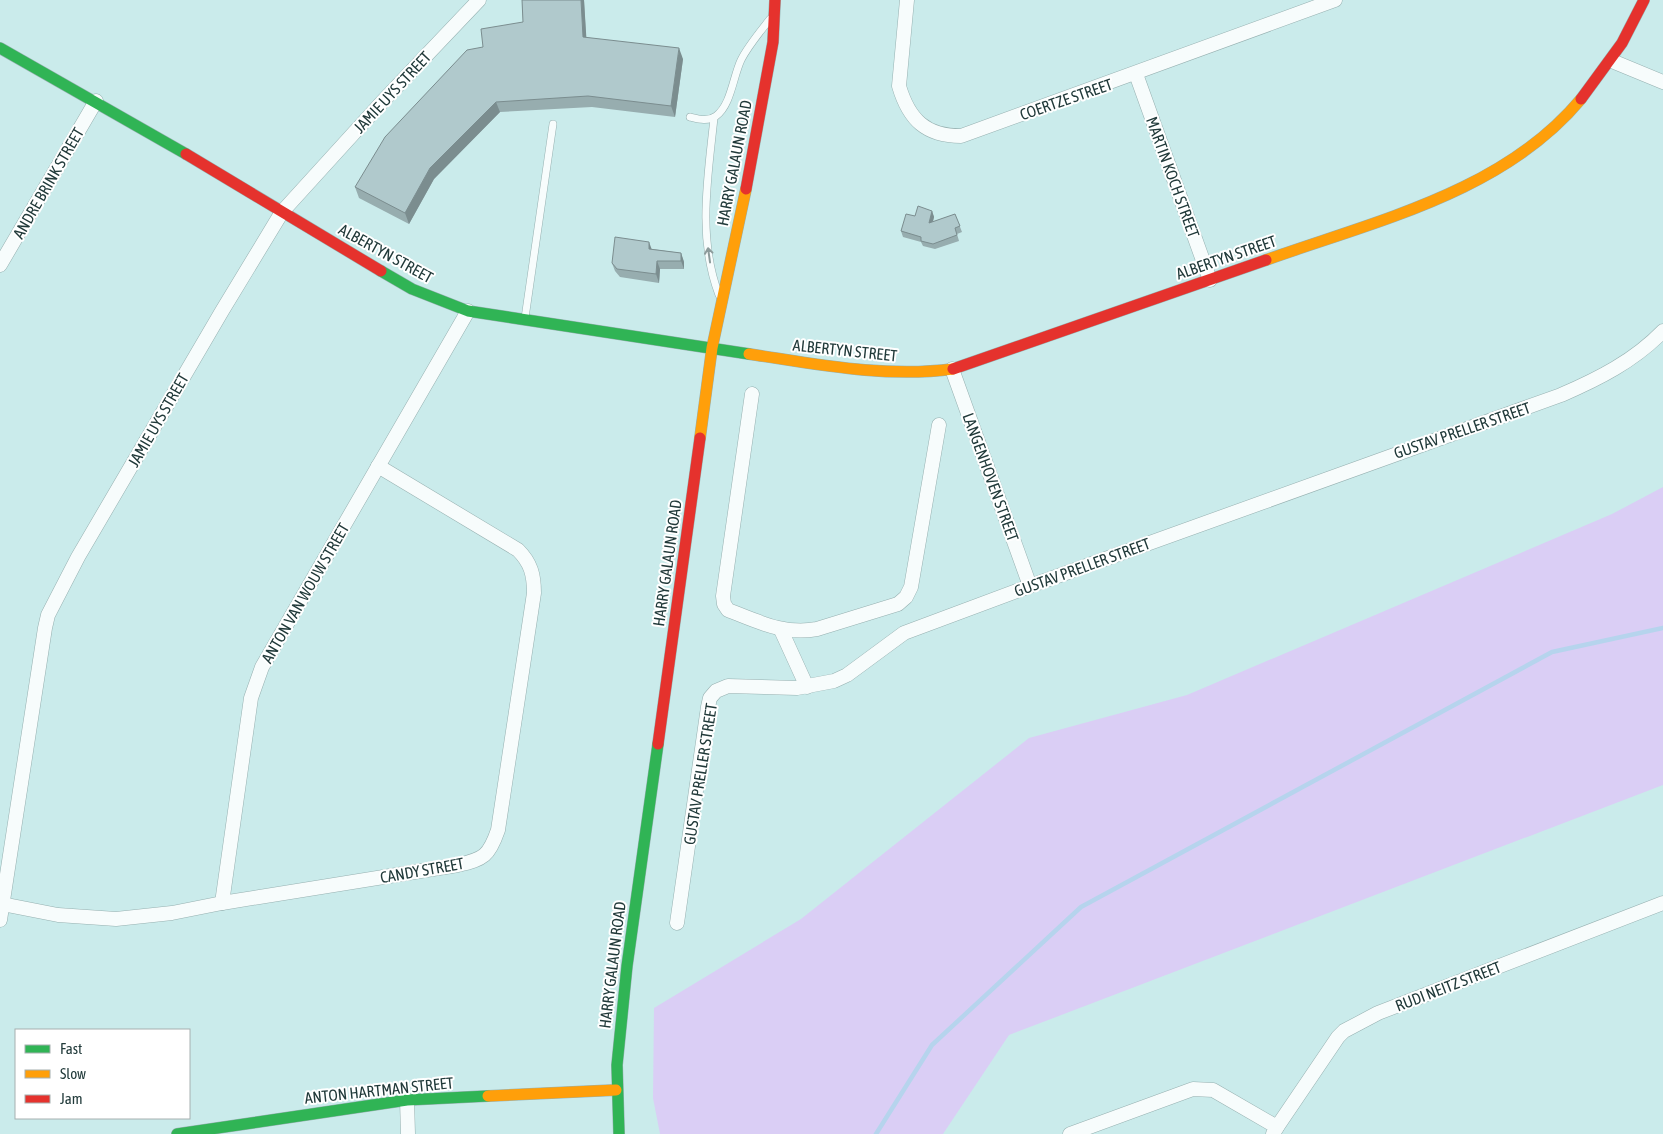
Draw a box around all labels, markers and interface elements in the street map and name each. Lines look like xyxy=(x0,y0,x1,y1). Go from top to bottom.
street label: JAMIE UYS STREET xyxy=(350,48,434,136)
street label: COERTZE STREET xyxy=(1017,75,1115,123)
street label: HARRY GALAUN ROAD xyxy=(713,99,755,227)
street label: MARTIN KOCH STREET xyxy=(1143,114,1203,240)
street label: ANDRE BRINK STREET xyxy=(9,124,87,242)
street label: ALBERTYN STREET xyxy=(336,220,436,286)
street label: ALBERTYN STREET xyxy=(1174,231,1278,283)
one-way arrow xyxy=(704,248,714,264)
street label: ALBERTYN STREET xyxy=(792,336,898,364)
street label: JAMIE UYS STREET xyxy=(124,370,192,470)
street label: GUSTAV PRELLER STREET xyxy=(1391,398,1533,462)
street label: LANGENHOVEN STREET xyxy=(959,410,1023,544)
street label: HARRY GALAUN ROAD xyxy=(649,498,685,627)
street label: ANTON VAN WOUW STREET xyxy=(258,520,352,666)
street label: GUSTAV PRELLER STREET xyxy=(1012,534,1152,600)
street label: GUSTAV PRELLER STREET xyxy=(680,702,720,846)
street label: CANDY STREET xyxy=(379,854,465,886)
street label: HARRY GALAUN ROAD xyxy=(595,900,629,1029)
street label: RUDI NEITZ STREET xyxy=(1393,958,1503,1014)
legend xyxy=(15,1029,190,1119)
text: Fast xyxy=(60,1040,82,1057)
text: Slow xyxy=(60,1065,86,1082)
street label: ANTON HARTMAN STREET xyxy=(304,1073,454,1107)
text: Jam xyxy=(60,1090,83,1107)

